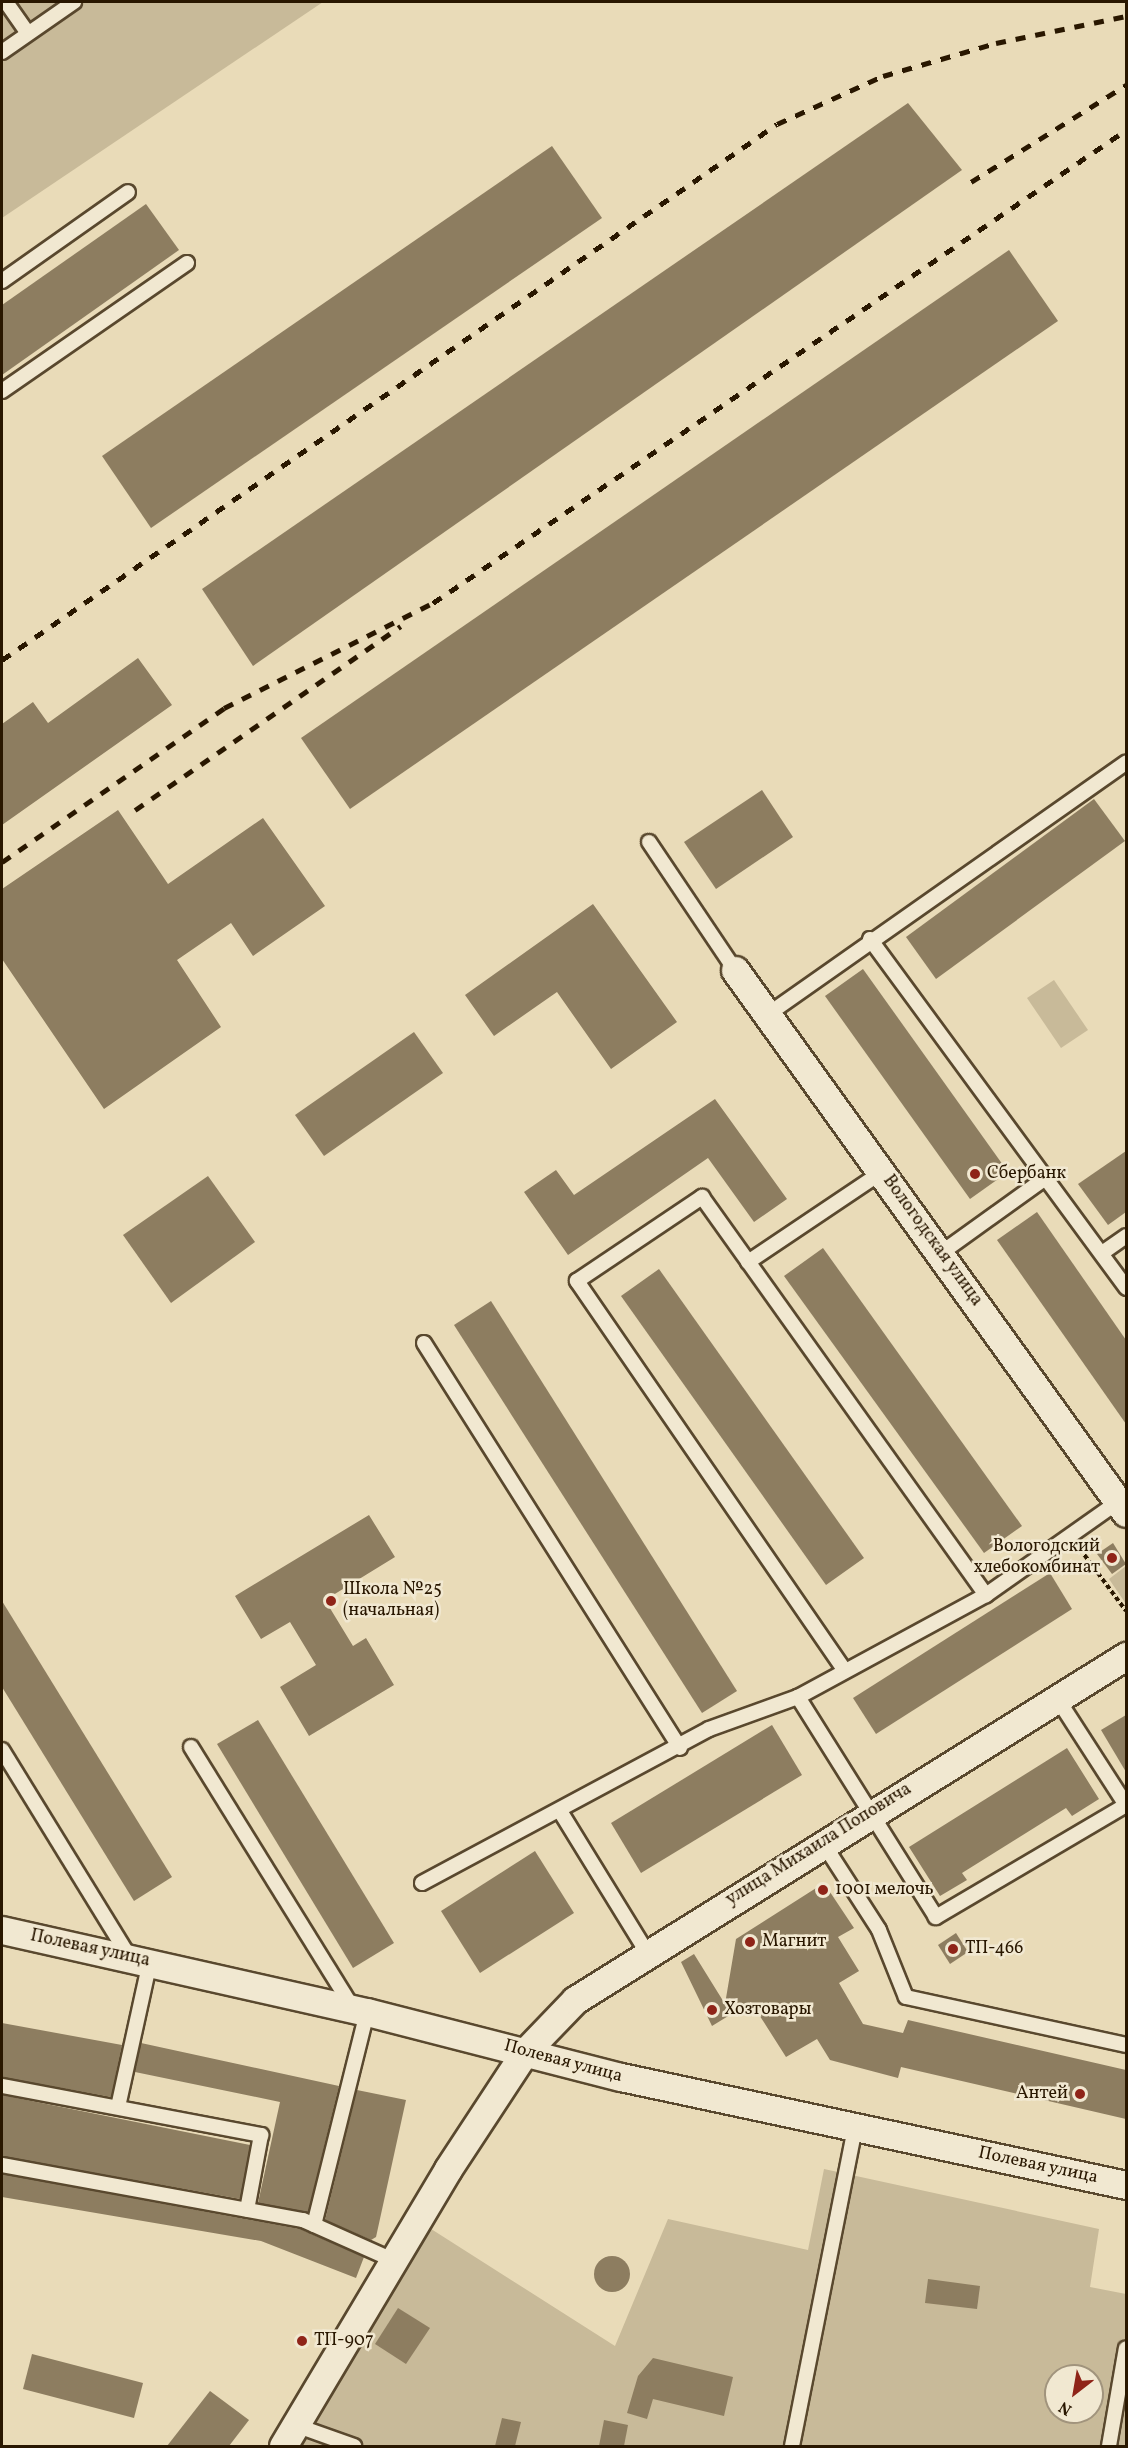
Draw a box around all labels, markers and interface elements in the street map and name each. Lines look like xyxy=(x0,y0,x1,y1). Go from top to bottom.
place label: Сбербанк xyxy=(987,1163,1066,1185)
marker: Сбербанк xyxy=(968,1167,982,1181)
street label: Вологодская улица xyxy=(877,1171,987,1311)
place label: Вологодский хлебокомбинат xyxy=(974,1537,1100,1580)
marker: Вологодский хлебокомбинат xyxy=(1105,1551,1119,1565)
place label: Школа №25 (начальная) xyxy=(343,1580,442,1622)
marker: Школа №25 (начальная) xyxy=(324,1594,338,1608)
street label: улица Михаила Поповича xyxy=(722,1779,916,1911)
place label: 1001 мелочь xyxy=(835,1879,934,1901)
marker: 1001 мелочь xyxy=(816,1883,830,1897)
street label: Полевая улица xyxy=(28,1926,152,1972)
place label: Магнит xyxy=(762,1931,826,1953)
marker: Магнит xyxy=(743,1935,757,1949)
place label: ТП-466 xyxy=(965,1938,1023,1960)
marker: ТП-466 xyxy=(946,1942,960,1956)
place label: Хозтовары xyxy=(724,1999,811,2021)
marker: Хозтовары xyxy=(705,2003,719,2017)
street label: Полевая улица xyxy=(501,2036,625,2088)
place label: Антей xyxy=(1016,2083,1068,2105)
marker: Антей xyxy=(1073,2087,1087,2101)
street label: Полевая улица xyxy=(976,2143,1100,2189)
place label: ТП-907 xyxy=(314,2330,374,2352)
marker: ТП-907 xyxy=(295,2334,309,2348)
north arrow xyxy=(1044,2364,1104,2424)
text: N xyxy=(1055,2395,1076,2420)

